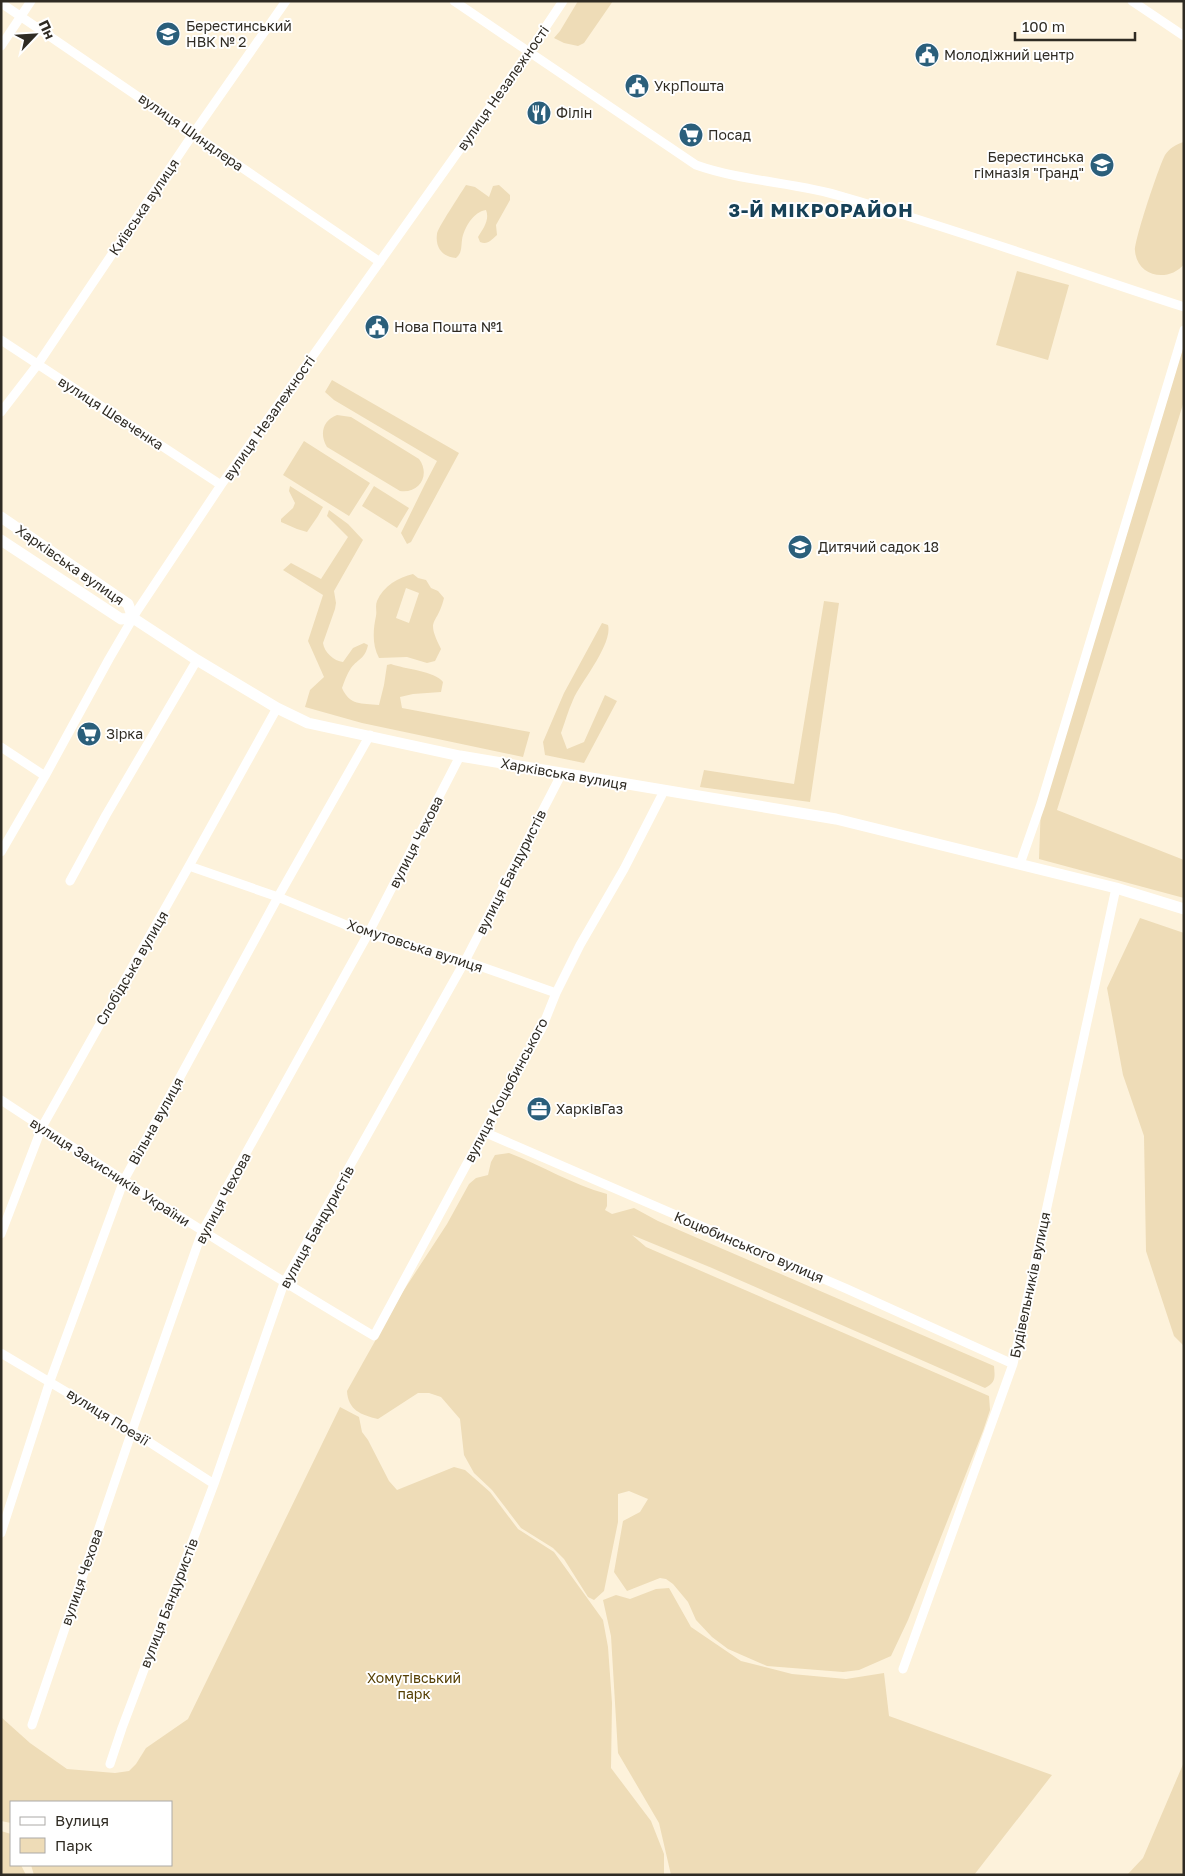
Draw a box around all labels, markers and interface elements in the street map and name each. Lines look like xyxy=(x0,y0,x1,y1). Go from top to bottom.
north arrow xyxy=(10,10,60,60)
scale bar xyxy=(1015,10,1135,42)
text: Пн xyxy=(36,17,59,42)
place label: Берестинський НВК № 2 xyxy=(186,17,292,50)
text: 100 m xyxy=(1022,17,1065,35)
school or university icon: Берестинський НВК № 2 xyxy=(155,21,181,47)
street label: вулиця Незалежності xyxy=(453,22,552,153)
public building icon: Молодіжний центр xyxy=(914,42,940,68)
place label: Молодіжний центр xyxy=(944,46,1074,63)
public building icon: УкрПошта xyxy=(624,73,650,99)
place label: УкрПошта xyxy=(654,77,724,94)
street label: вулиця Шиндлера xyxy=(135,89,247,174)
restaurant icon: Філін xyxy=(526,100,552,126)
place label: Філін xyxy=(556,104,592,121)
supermarket icon: Посад xyxy=(678,122,704,148)
place label: Посад xyxy=(708,126,751,143)
place label: Берестинська гімназія "Гранд" xyxy=(974,148,1084,181)
school or university icon: Берестинська гімназія "Гранд" xyxy=(1089,152,1115,178)
street label: Київська вулиця xyxy=(105,155,182,258)
district label: 3-Й МІКРОРАЙОН xyxy=(728,198,914,221)
public building icon: Нова Пошта №1 xyxy=(364,314,390,340)
place label: Нова Пошта №1 xyxy=(394,318,503,335)
street label: вулиця Незалежності xyxy=(219,352,318,483)
street label: вулиця Шевченка xyxy=(55,372,167,453)
street label: Харківська вулиця xyxy=(13,521,128,608)
school or university icon: Дитячий садок 18 xyxy=(787,534,813,560)
place label: Дитячий садок 18 xyxy=(818,538,939,555)
supermarket icon: Зірка xyxy=(76,721,102,747)
place label: Зірка xyxy=(106,725,143,742)
street label: Харківська вулиця xyxy=(499,754,629,793)
street label: вулиця Чехова xyxy=(385,793,446,891)
street label: вулиця Бандуристів xyxy=(472,807,549,937)
street label: Слобідська вулиця xyxy=(92,908,171,1028)
street label: Хомутовська вулиця xyxy=(345,916,485,975)
street label: вулиця Коцюбинського xyxy=(460,1015,551,1165)
street label: Вільна вулиця xyxy=(125,1074,187,1167)
office icon: ХарківГаз xyxy=(526,1096,552,1122)
place label: ХарківГаз xyxy=(556,1100,623,1117)
street label: вулиця Захисників України xyxy=(27,1113,194,1230)
street label: вулиця Чехова xyxy=(191,1149,254,1246)
street label: вулиця Бандуристів xyxy=(276,1162,357,1291)
street label: Коцюбинського вулиця xyxy=(672,1207,827,1286)
street label: Будівельників вулиця xyxy=(1006,1210,1053,1360)
street label: вулиця Поезії xyxy=(64,1384,154,1449)
street label: вулиця Чехова xyxy=(57,1526,106,1627)
street label: вулиця Бандуристів xyxy=(136,1536,201,1670)
park label: Хомутівський парк xyxy=(367,1669,461,1702)
legend xyxy=(10,1801,172,1866)
text: Вулиця xyxy=(55,1811,109,1829)
text: Парк xyxy=(55,1836,93,1854)

